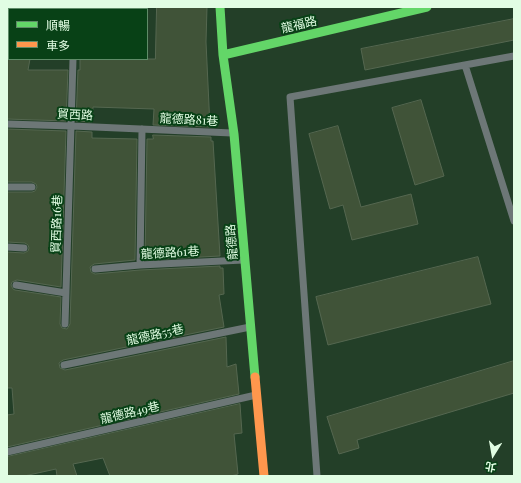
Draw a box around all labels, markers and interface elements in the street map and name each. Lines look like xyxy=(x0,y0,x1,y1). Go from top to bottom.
legend xyxy=(8,8,148,60)
street label: 龍福路 xyxy=(280,14,318,36)
text: 順暢 xyxy=(46,17,70,33)
text: 車多 xyxy=(46,37,70,53)
street label: 貿西路 xyxy=(57,107,93,123)
street label: 龍德路81巷 xyxy=(159,111,219,129)
street label: 貿西路16巷 xyxy=(49,194,65,254)
street label: 龍德路 xyxy=(223,223,241,261)
street label: 龍德路61巷 xyxy=(140,244,200,262)
street label: 龍德路55巷 xyxy=(125,322,185,348)
street label: 龍德路49巷 xyxy=(99,399,161,427)
north arrow xyxy=(473,435,513,475)
text: 北 xyxy=(484,459,497,476)

